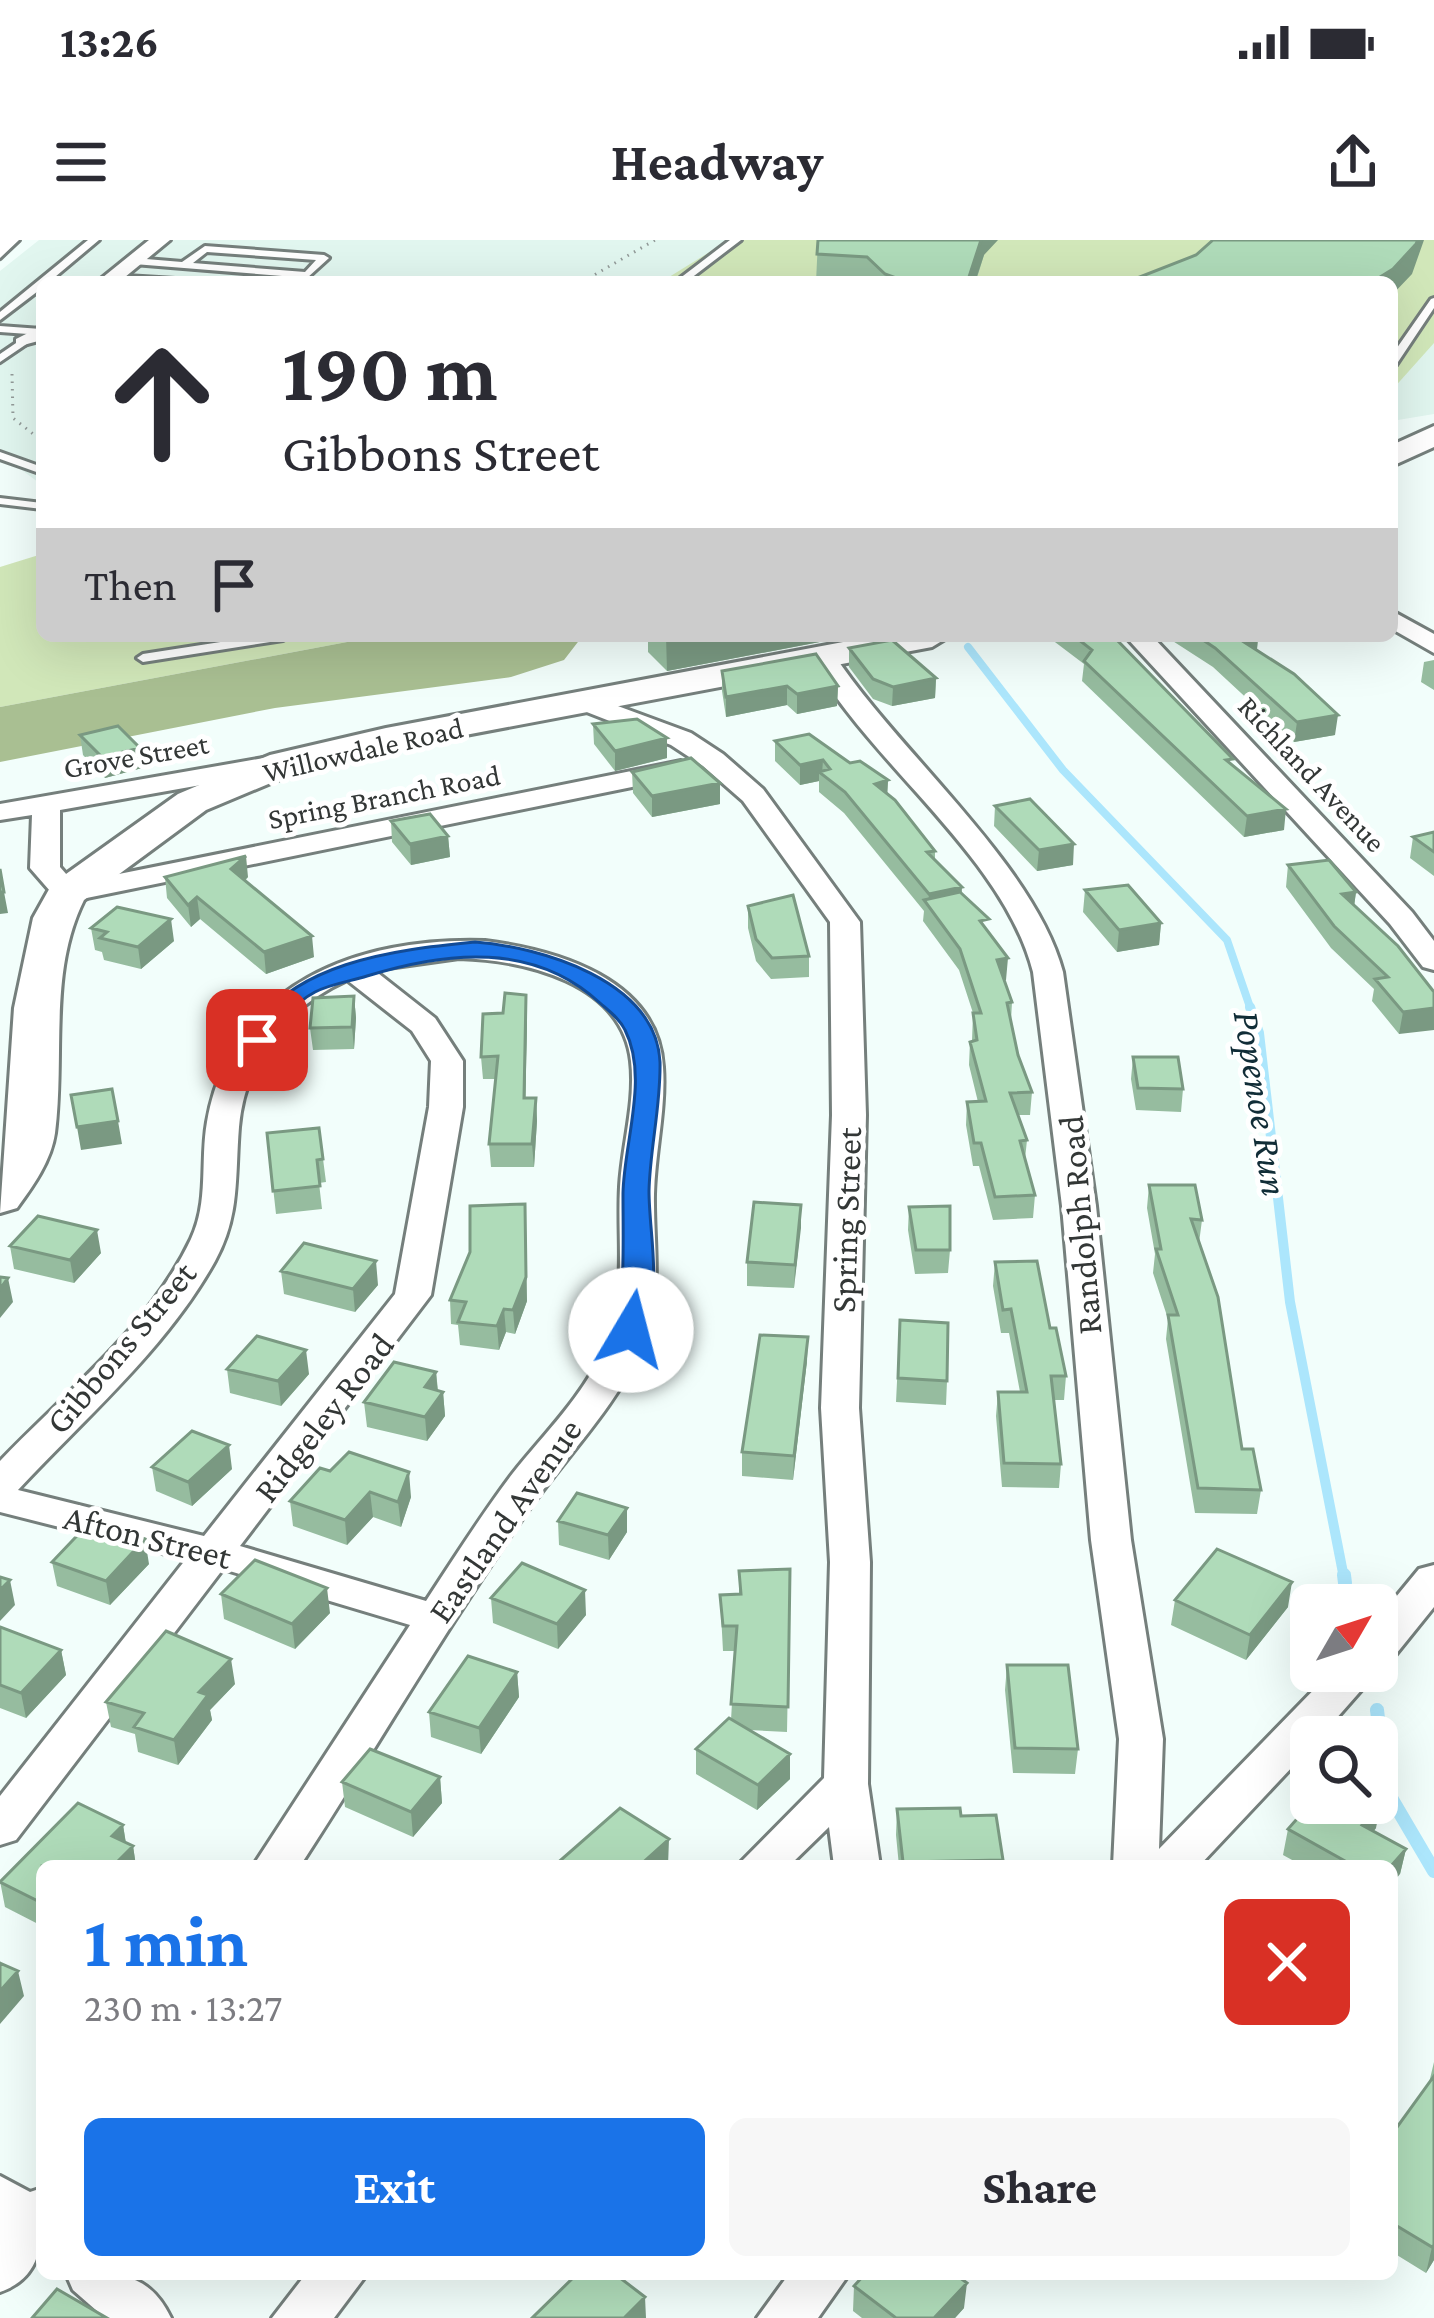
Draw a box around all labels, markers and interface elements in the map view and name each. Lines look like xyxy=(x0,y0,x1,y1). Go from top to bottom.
text: 13:26 xyxy=(60,17,159,67)
icon: menu xyxy=(48,129,114,195)
icon: share xyxy=(1320,129,1386,195)
text: Headway xyxy=(611,132,823,192)
icon: ahead xyxy=(84,324,240,480)
text: 190 m xyxy=(282,325,498,418)
text: Gibbons Street xyxy=(282,423,599,483)
icon: arrive xyxy=(201,552,267,618)
text: Then xyxy=(84,560,177,610)
street label: Richland Avenue xyxy=(1232,689,1393,858)
street label: Willowdale Road xyxy=(260,710,466,789)
street label: Grove Street xyxy=(61,726,212,784)
street label: Spring Branch Road xyxy=(265,758,503,836)
pin xyxy=(206,989,308,1091)
icon: arrive xyxy=(224,1007,290,1073)
water label: Popenoe Run xyxy=(1225,1007,1297,1199)
street label: Randolph Road xyxy=(1050,1114,1110,1336)
street label: Spring Street xyxy=(823,1125,869,1314)
street label: Gibbons Street xyxy=(37,1253,205,1442)
position arrow xyxy=(568,1267,694,1393)
street label: Ridgeley Road xyxy=(246,1325,402,1510)
street label: Eastland Avenue xyxy=(420,1411,590,1630)
street label: Afton Street xyxy=(60,1497,237,1577)
north arrow xyxy=(1290,1584,1398,1692)
map controls xyxy=(1290,1584,1398,1824)
button: search xyxy=(1290,1716,1398,1824)
button: close xyxy=(1224,1899,1350,2025)
text: 1 min xyxy=(84,1901,248,1981)
text: 230 m · 13:27 xyxy=(84,1986,282,2029)
button: Exit xyxy=(84,2118,705,2256)
button: Share xyxy=(729,2118,1350,2256)

